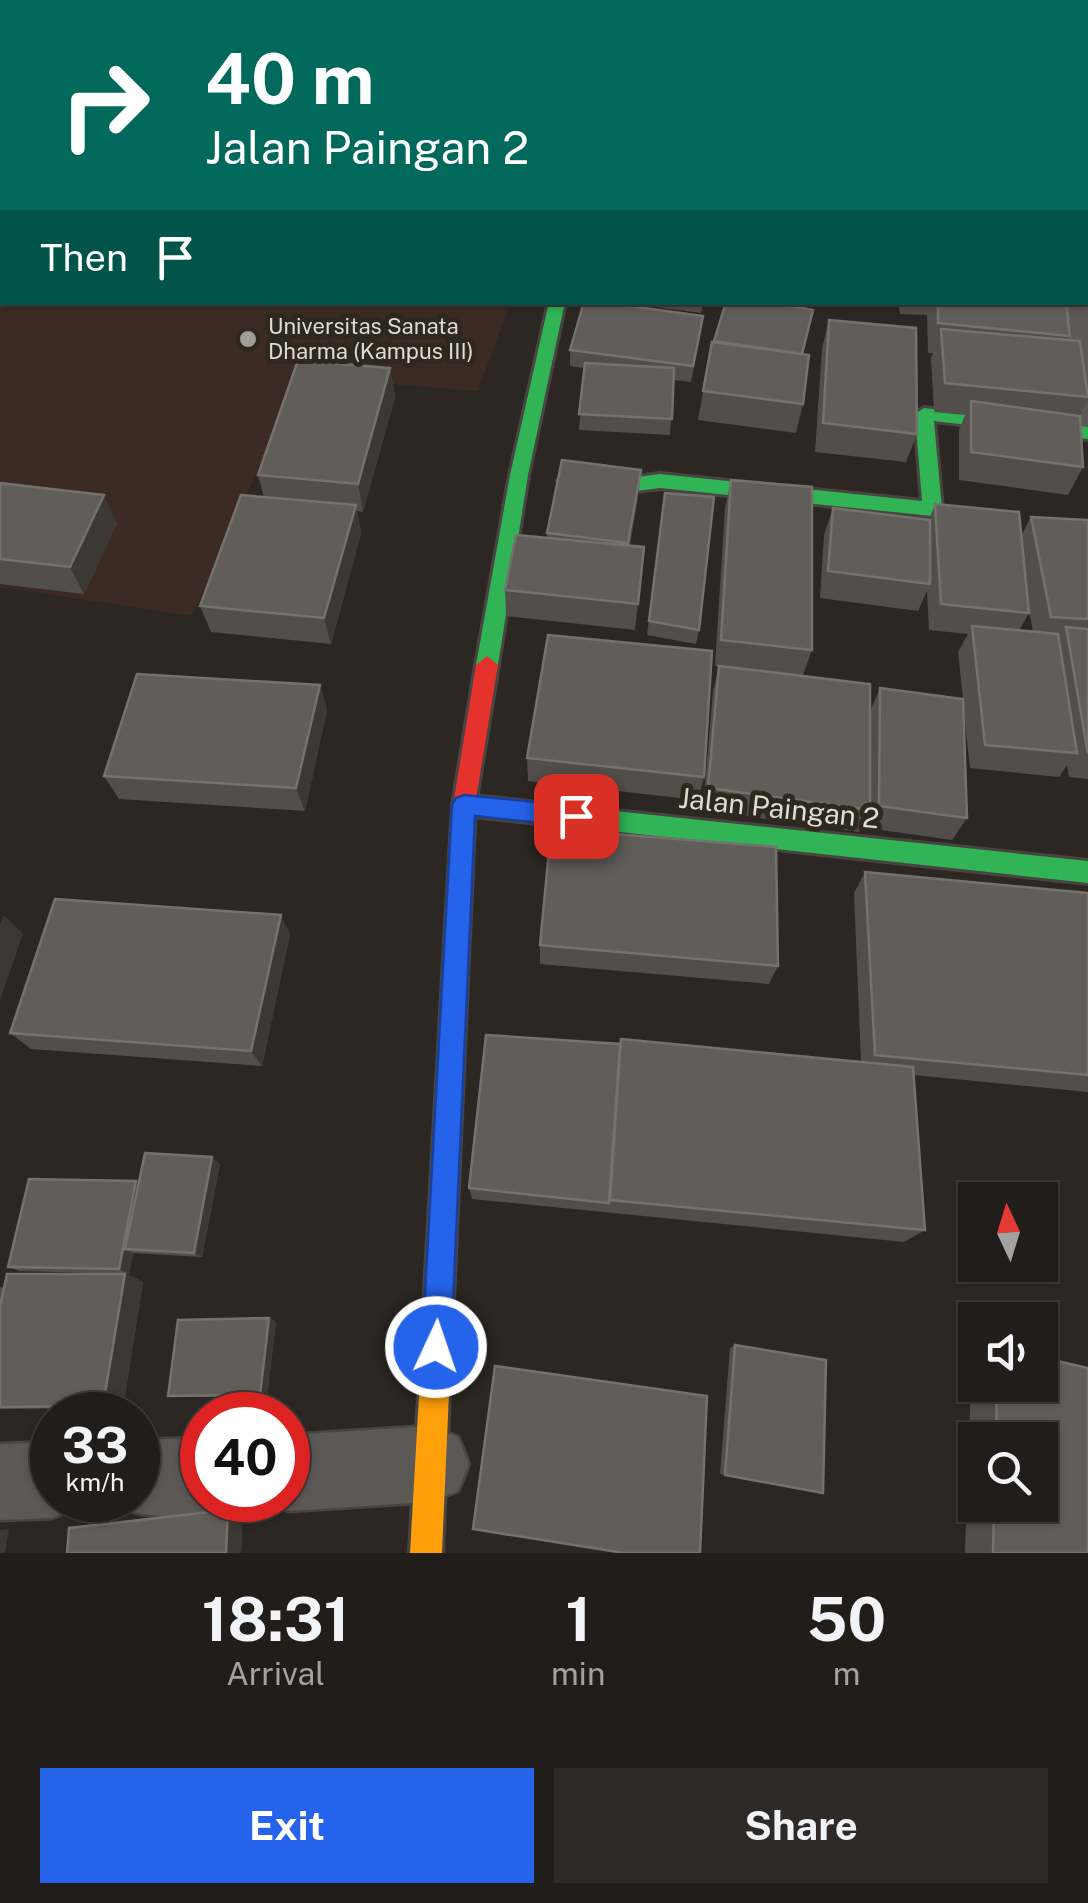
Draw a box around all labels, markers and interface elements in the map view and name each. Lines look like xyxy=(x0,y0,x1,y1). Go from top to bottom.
text: 40 m xyxy=(205,37,375,120)
icon: right xyxy=(40,40,170,170)
text: Jalan Paingan 2 xyxy=(205,121,529,174)
icon: arrive xyxy=(148,230,203,285)
text: Then xyxy=(40,235,128,280)
place label: Universitas Sanata Dharma (Kampus III) xyxy=(268,313,474,364)
marker: Universitas Sanata Dharma (Kampus III) xyxy=(237,328,259,350)
pin xyxy=(534,774,619,859)
street label: Jalan Paingan 2 xyxy=(677,781,881,834)
icon: arrive xyxy=(549,789,604,844)
north arrow xyxy=(958,1182,1058,1282)
map controls xyxy=(958,1182,1058,1522)
position arrow xyxy=(384,1295,488,1399)
button: sound xyxy=(958,1302,1058,1402)
speed limit sign: 40 xyxy=(180,1392,310,1522)
text: 33 xyxy=(62,1415,128,1474)
button: search xyxy=(958,1422,1058,1522)
text: km/h xyxy=(66,1467,124,1497)
text: 18:31 xyxy=(202,1584,349,1655)
text: 1 xyxy=(565,1584,591,1655)
text: 50 xyxy=(807,1584,886,1655)
text: Arrival xyxy=(226,1655,325,1692)
text: min xyxy=(551,1655,605,1692)
text: m xyxy=(833,1655,861,1692)
button: Exit xyxy=(40,1768,534,1883)
button: Share xyxy=(554,1768,1048,1883)

